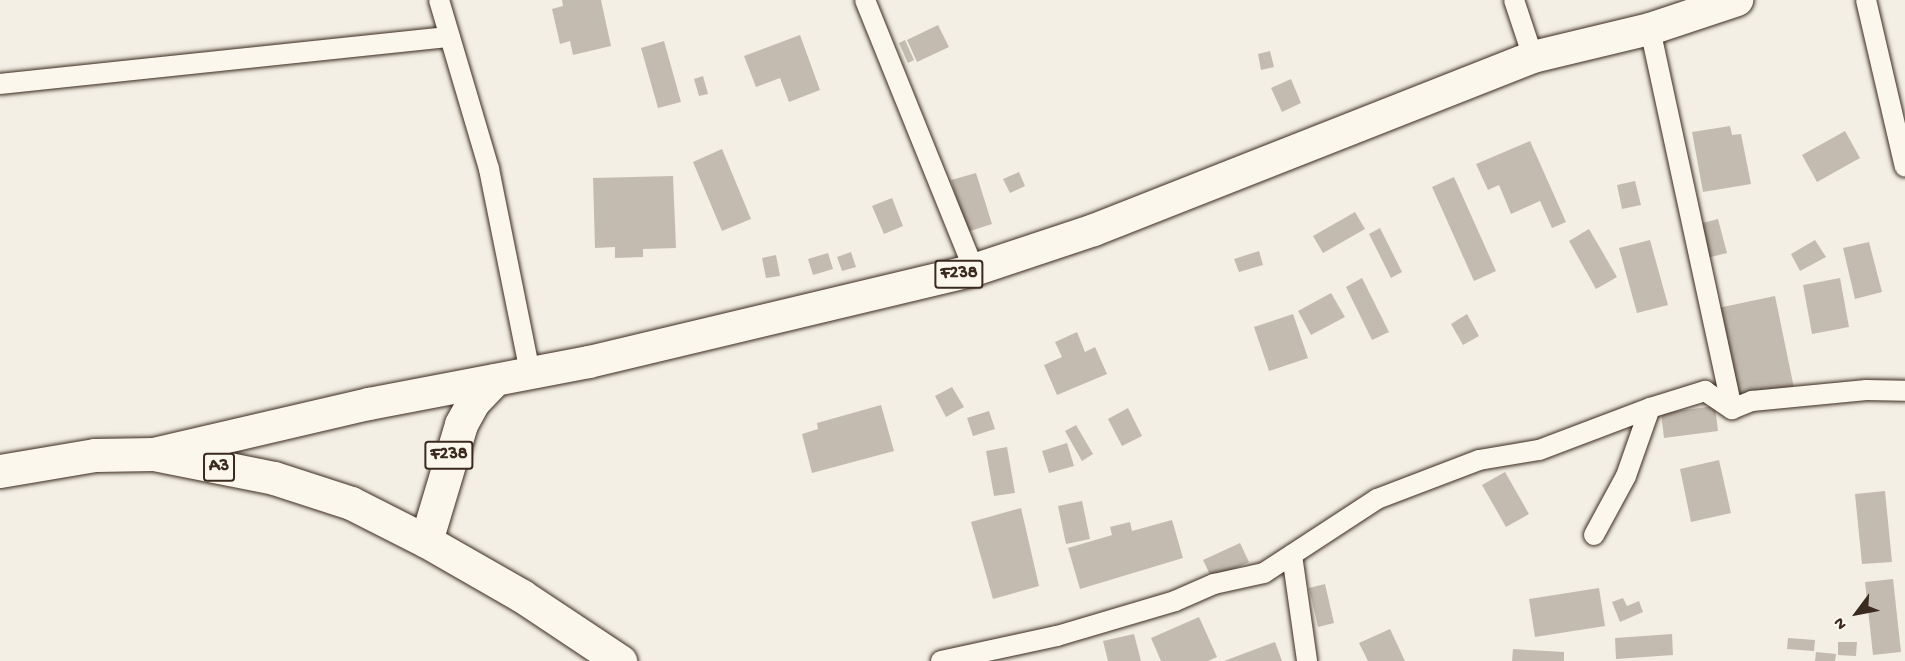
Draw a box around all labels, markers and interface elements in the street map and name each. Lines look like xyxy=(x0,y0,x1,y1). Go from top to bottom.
road number: F238 xyxy=(934,259,984,289)
road number: F238 xyxy=(424,440,474,470)
road number: A3 xyxy=(202,452,236,482)
north arrow xyxy=(1827,583,1887,643)
text: N xyxy=(1830,613,1852,632)

